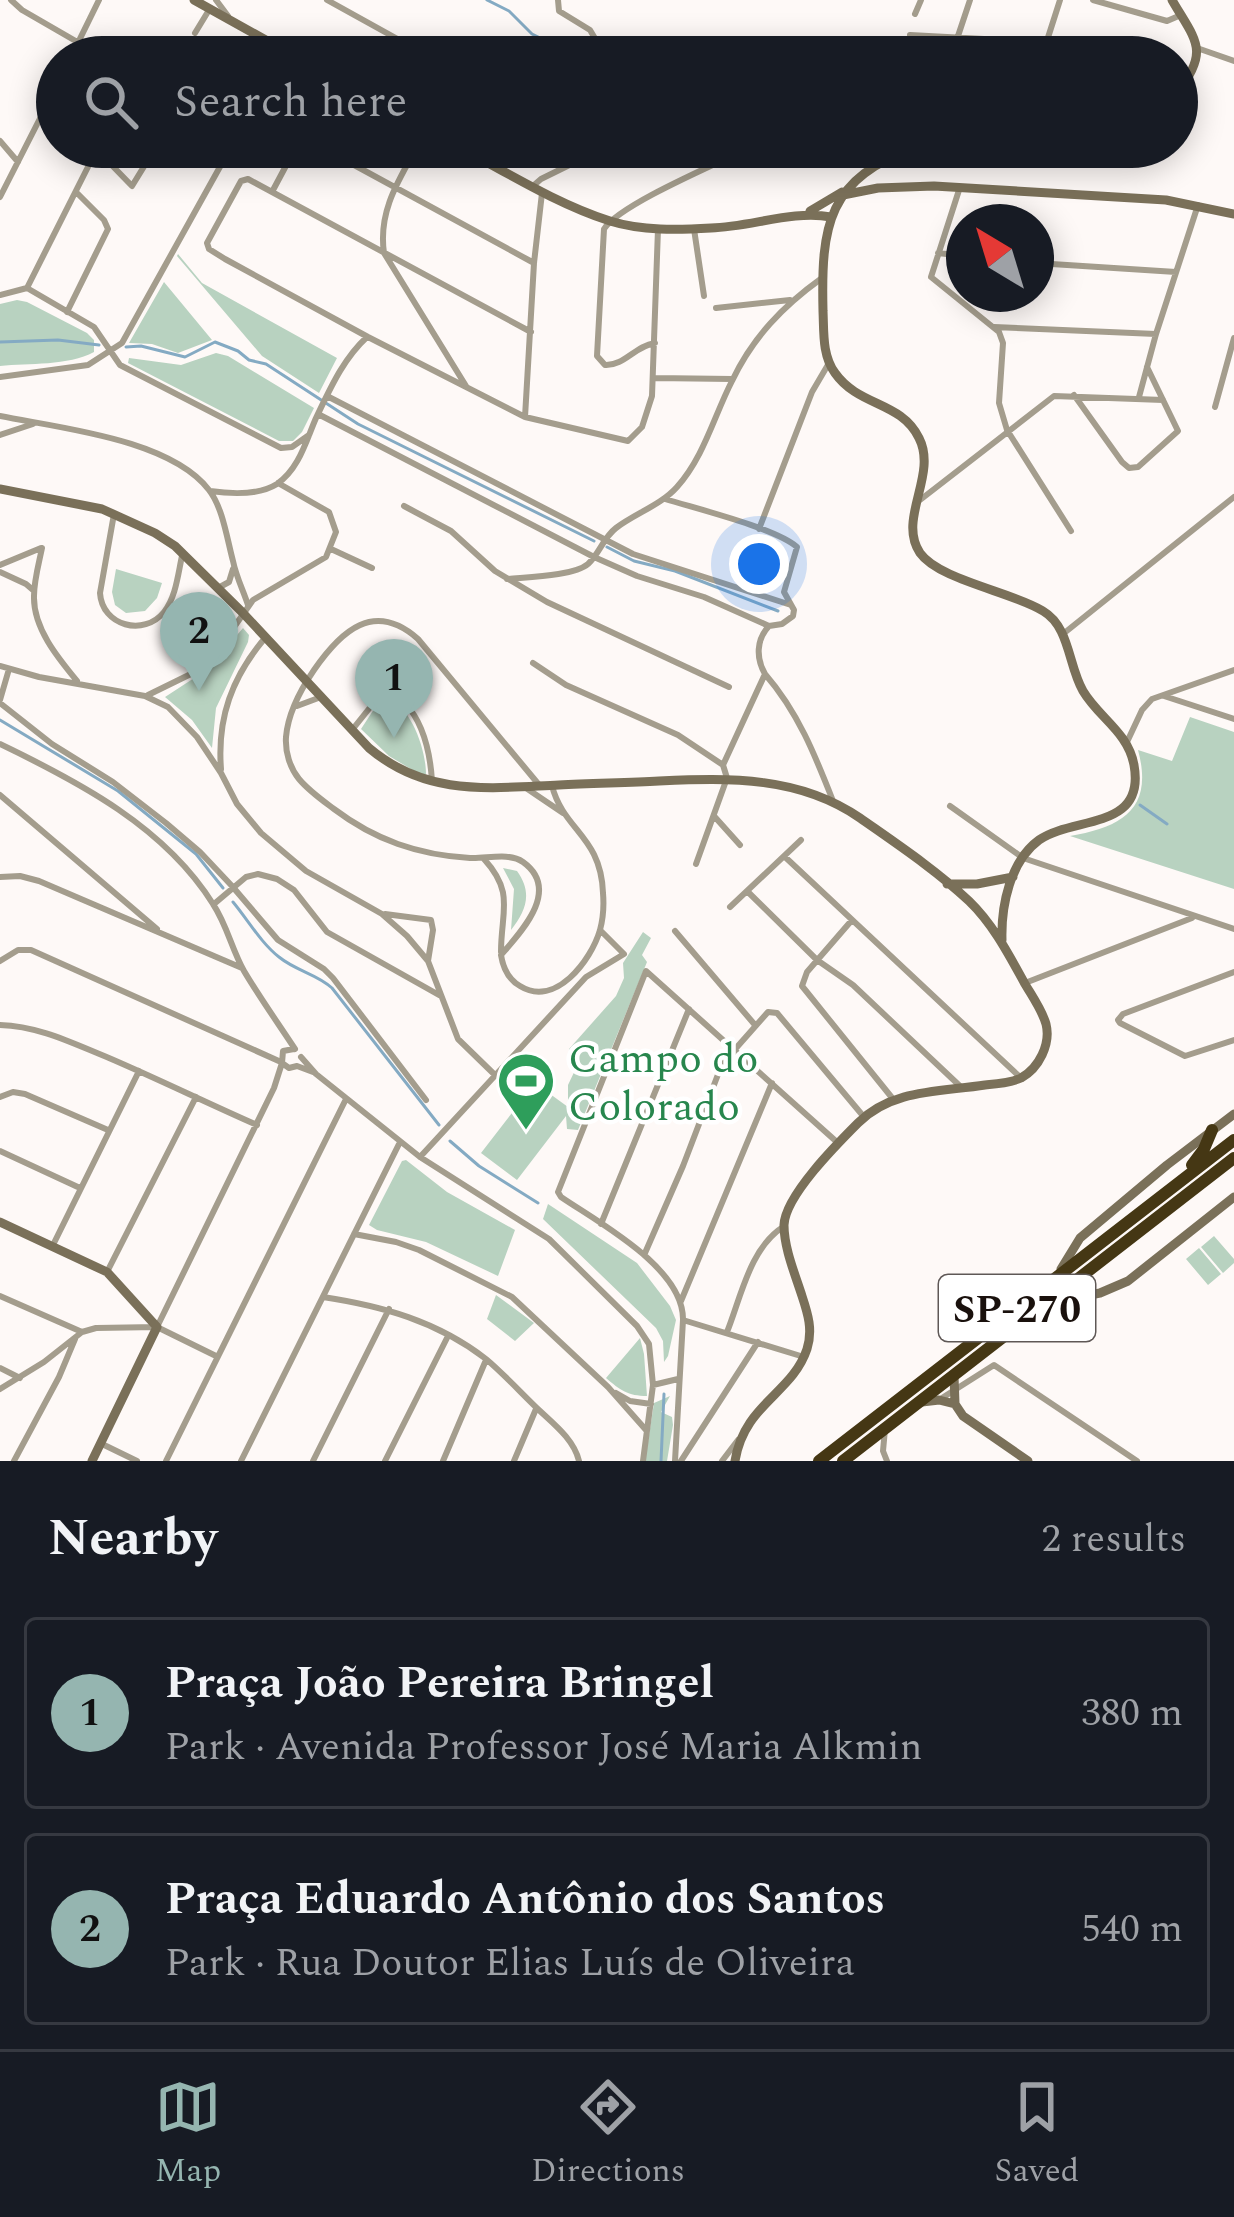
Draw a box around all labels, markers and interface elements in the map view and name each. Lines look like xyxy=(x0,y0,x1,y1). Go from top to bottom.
search box xyxy=(36,36,1198,168)
text: Search here xyxy=(174,68,407,137)
icon: search xyxy=(78,69,144,135)
north arrow xyxy=(946,204,1054,312)
your location xyxy=(729,534,789,594)
pin: 2 xyxy=(160,592,238,691)
pin: 1 xyxy=(355,639,433,738)
place label: Campo do Colorado xyxy=(568,1028,759,1139)
sports icon: Campo do Colorado xyxy=(495,1050,557,1132)
road number: SP-270 xyxy=(939,1275,1095,1341)
text: Nearby xyxy=(48,1500,217,1578)
text: 2 results xyxy=(1042,1510,1186,1569)
text: Praça João Pereira Bringel xyxy=(165,1649,714,1718)
text: 1 xyxy=(79,1684,101,1743)
text: 380 m xyxy=(1081,1684,1183,1743)
text: Park · Avenida Professor José Maria Alkmin xyxy=(165,1718,922,1777)
text: Praça Eduardo Antônio dos Santos xyxy=(165,1865,885,1934)
text: 2 xyxy=(79,1900,101,1959)
text: 540 m xyxy=(1081,1900,1183,1959)
text: Park · Rua Doutor Elias Luís de Oliveira xyxy=(165,1934,855,1993)
tab: Map xyxy=(155,2074,221,2196)
tab: Directions xyxy=(531,2074,685,2196)
tab: Saved xyxy=(995,2074,1079,2196)

